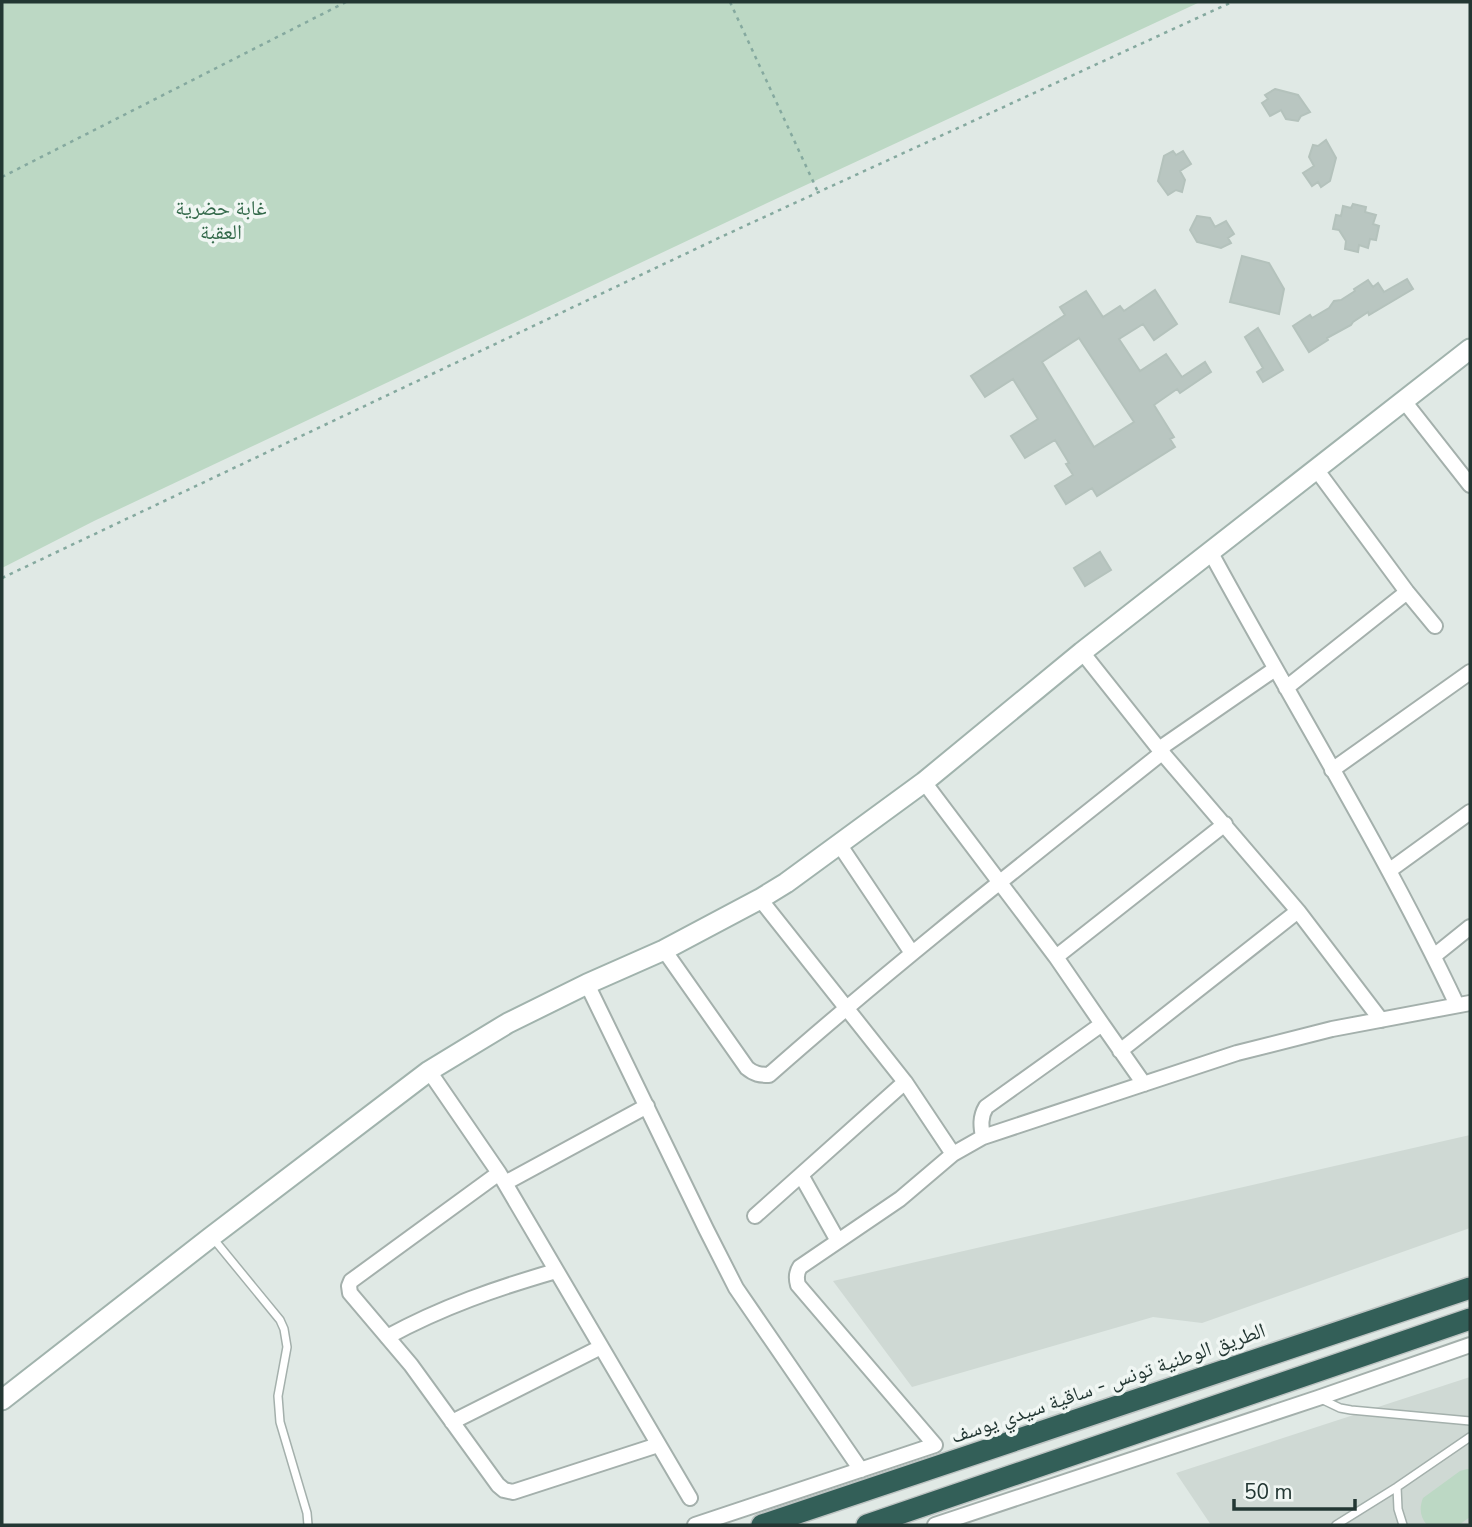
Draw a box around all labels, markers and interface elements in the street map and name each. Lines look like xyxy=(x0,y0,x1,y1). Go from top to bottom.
park label: غابة حضرية العقبة xyxy=(175,194,267,246)
street label: الطريق الوطنية تونس - ساقية سيدي يوسف xyxy=(947,1316,1270,1452)
scale bar xyxy=(1234,1468,1355,1512)
text: 50 m xyxy=(1244,1478,1293,1506)

